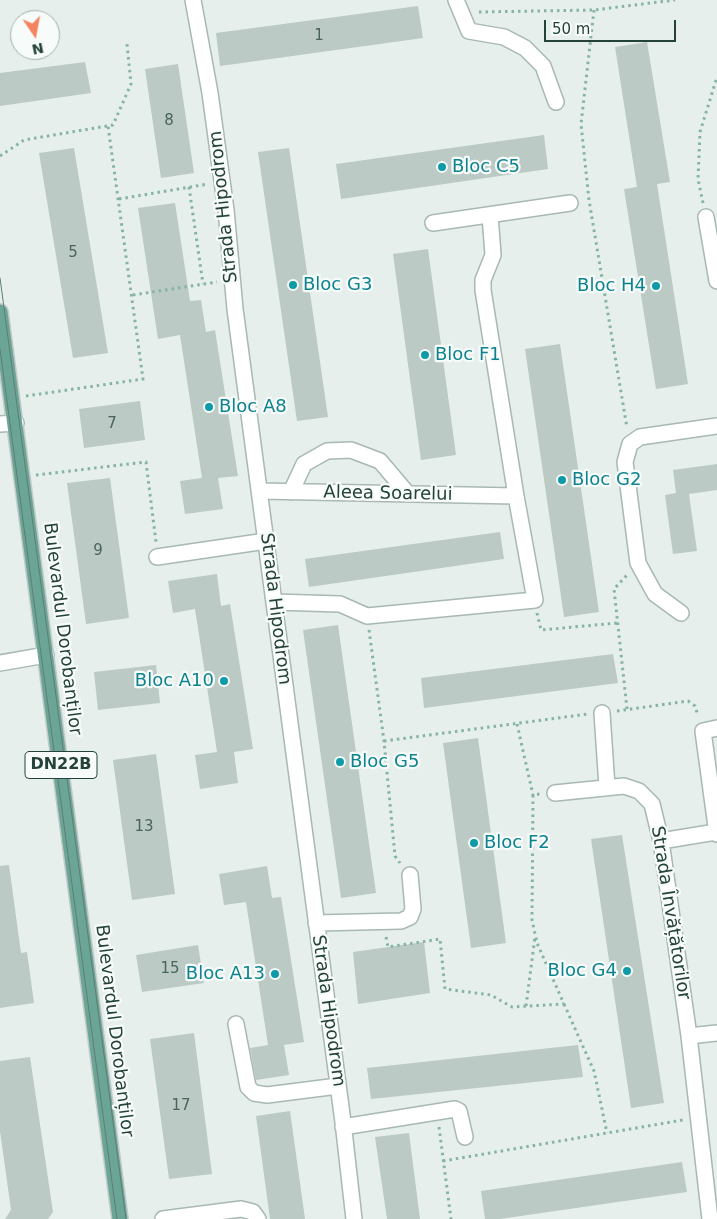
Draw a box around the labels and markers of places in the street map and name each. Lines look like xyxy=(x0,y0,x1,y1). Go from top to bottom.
place label: Bloc C5 xyxy=(452,156,520,178)
marker: Bloc C5 xyxy=(436,161,448,173)
place label: Bloc G3 xyxy=(303,274,372,296)
place label: Bloc H4 xyxy=(577,275,646,297)
marker: Bloc G3 xyxy=(287,279,299,291)
marker: Bloc H4 xyxy=(650,280,662,292)
place label: Bloc F1 xyxy=(435,344,501,366)
marker: Bloc F1 xyxy=(419,349,431,361)
place label: Bloc A8 xyxy=(219,396,287,418)
marker: Bloc A8 xyxy=(203,401,215,413)
place label: Bloc G2 xyxy=(572,469,641,491)
marker: Bloc G2 xyxy=(556,474,568,486)
place label: Bloc A10 xyxy=(135,670,214,692)
marker: Bloc A10 xyxy=(218,675,230,687)
place label: Bloc G5 xyxy=(350,751,419,773)
marker: Bloc G5 xyxy=(334,756,346,768)
place label: Bloc F2 xyxy=(484,832,550,854)
marker: Bloc F2 xyxy=(468,837,480,849)
place label: Bloc G4 xyxy=(548,960,617,982)
place label: Bloc A13 xyxy=(186,963,265,985)
marker: Bloc G4 xyxy=(621,965,633,977)
marker: Bloc A13 xyxy=(269,968,281,980)

